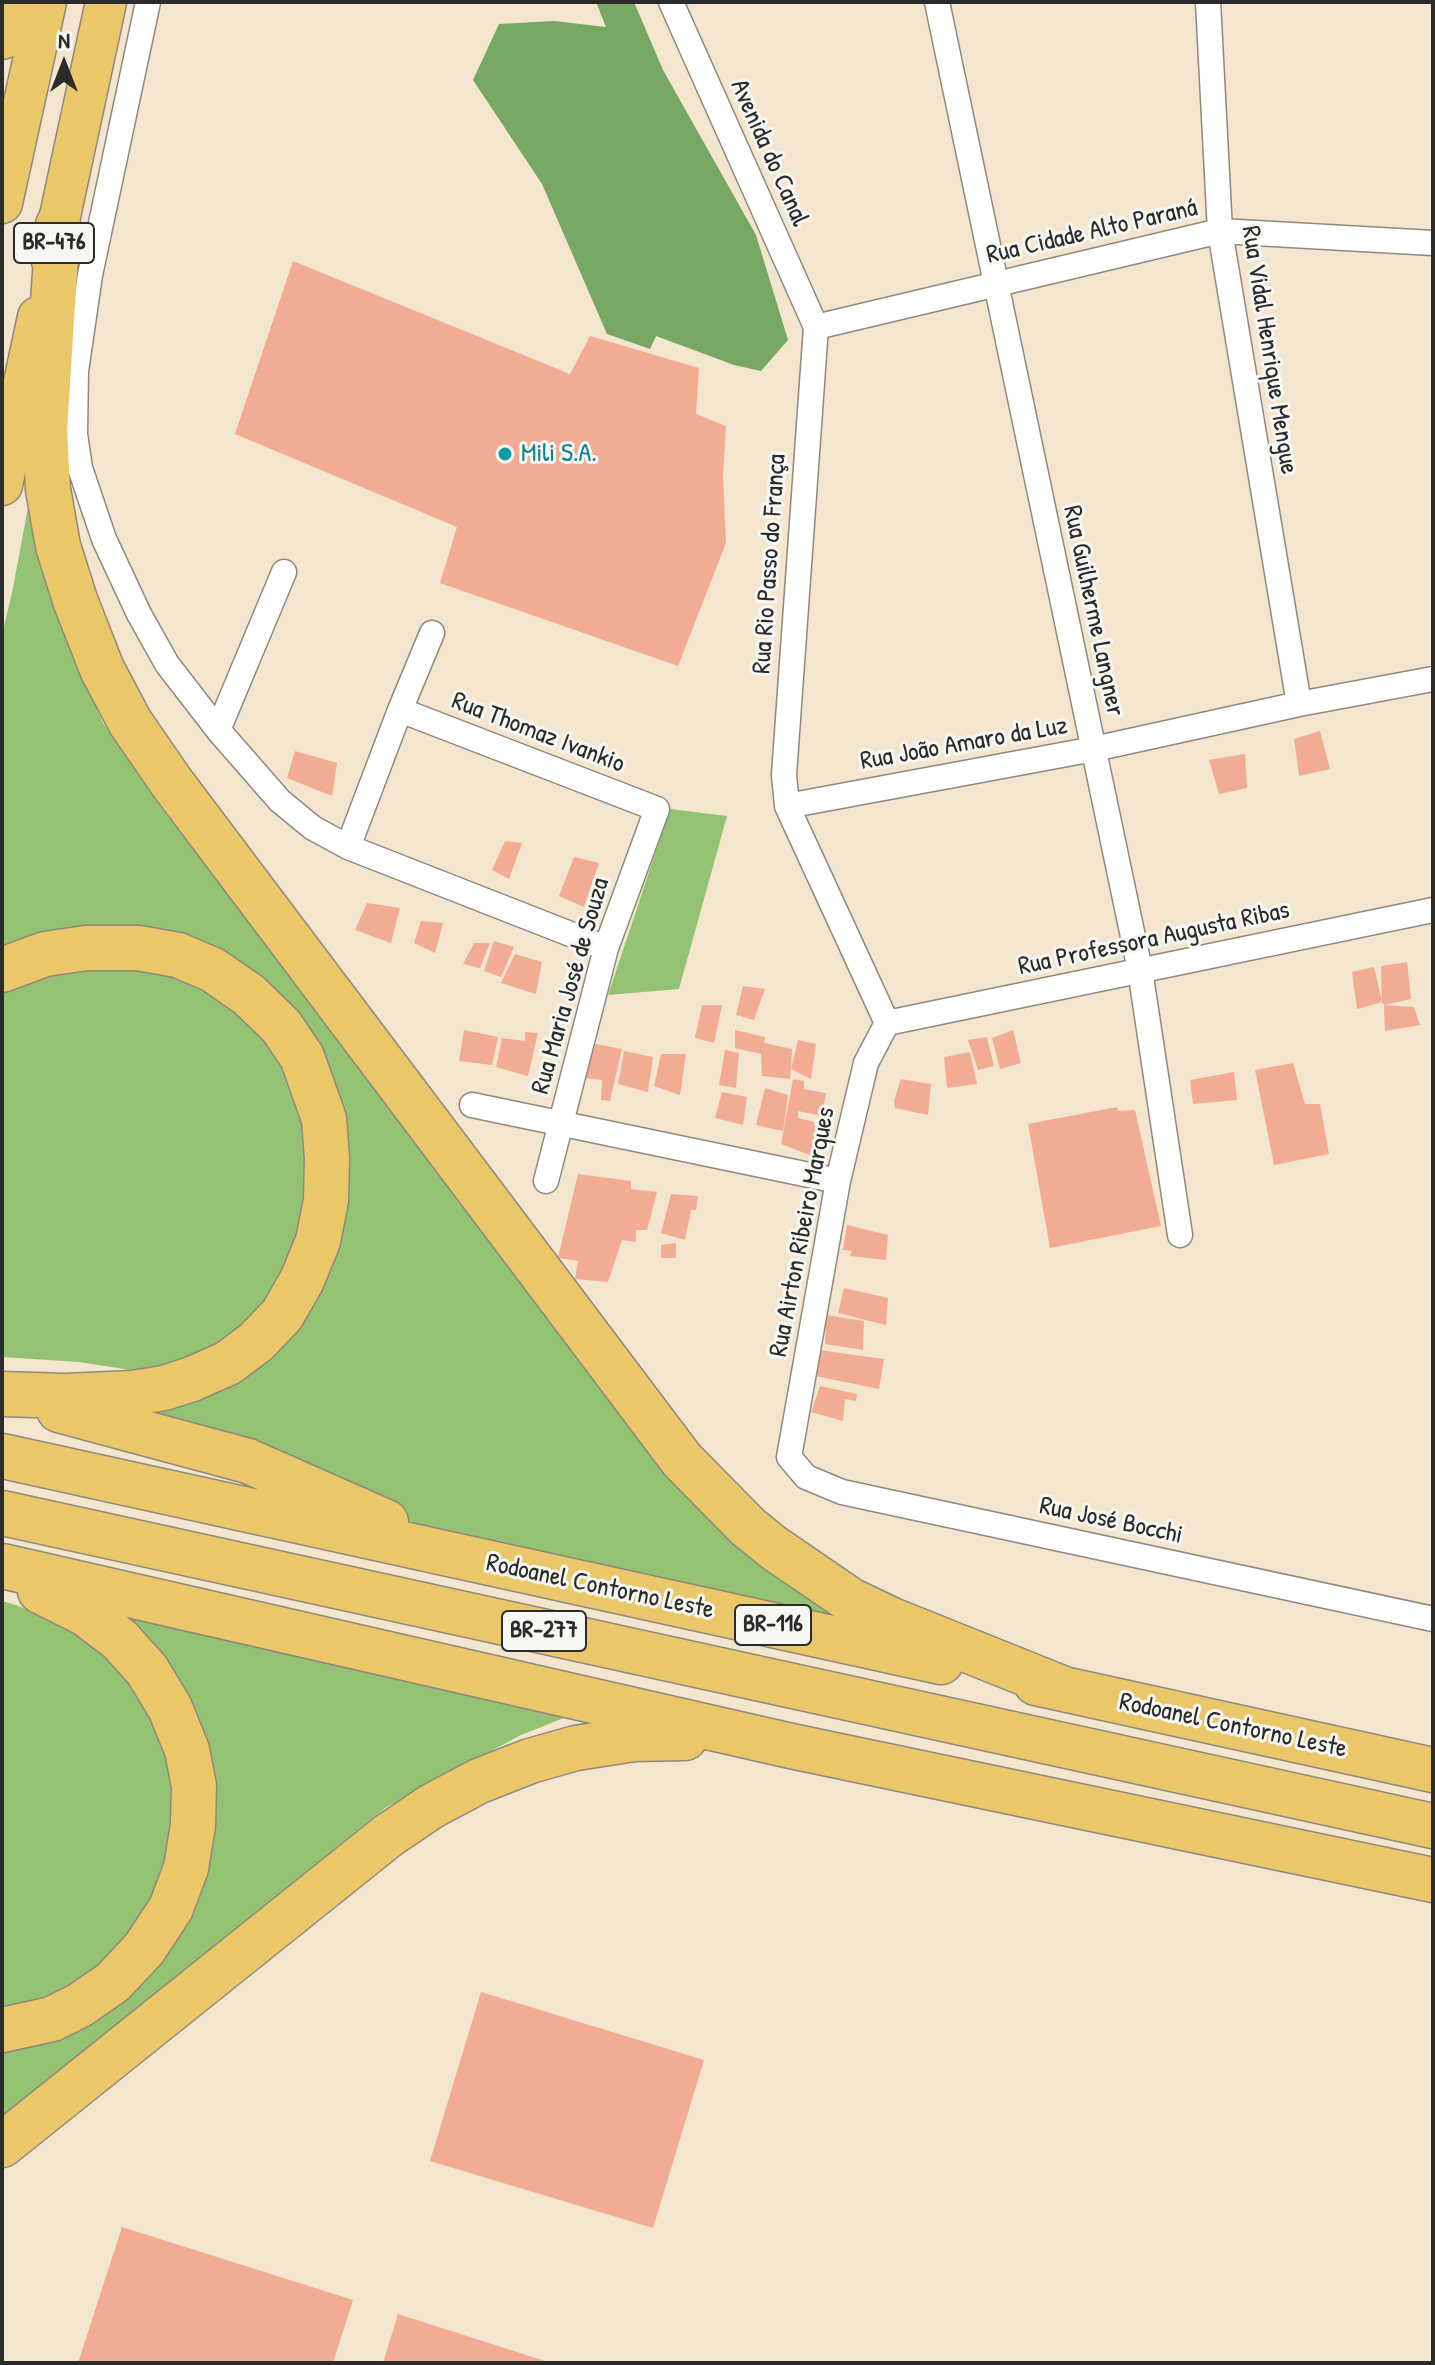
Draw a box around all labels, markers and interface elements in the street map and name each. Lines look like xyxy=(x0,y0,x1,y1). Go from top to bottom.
north arrow xyxy=(24,24,104,104)
text: N xyxy=(58,25,70,55)
street label: Avenida do Canal xyxy=(723,75,815,231)
street label: Rua Cidade Alto Paraná xyxy=(984,193,1200,271)
road number: BR-476 xyxy=(14,223,94,263)
street label: Rua Vidal Henrique Mengue xyxy=(1234,224,1304,476)
place label: Mili S.A. xyxy=(521,438,597,470)
marker: Mili S.A. xyxy=(496,445,514,463)
street label: Rua Rio Passo do França xyxy=(747,453,793,675)
street label: Rua Guilherme Langner xyxy=(1055,503,1131,719)
street label: Rua Thomaz Ivankio xyxy=(447,686,629,780)
street label: Rua João Amaro da Luz xyxy=(858,710,1070,778)
street label: Rua Maria José de Souza xyxy=(525,874,617,1098)
street label: Rua Professora Augusta Ribas xyxy=(1016,895,1292,983)
street label: Rua Airton Ribeiro Marques xyxy=(764,1105,842,1359)
street label: Rua José Bocchi xyxy=(1037,1491,1185,1551)
street label: Rodoanel Contorno Leste xyxy=(484,1548,716,1626)
road number: BR-116 xyxy=(735,1605,811,1645)
road number: BR-277 xyxy=(502,1611,586,1651)
street label: Rodoanel Contorno Leste xyxy=(1117,1687,1349,1765)

